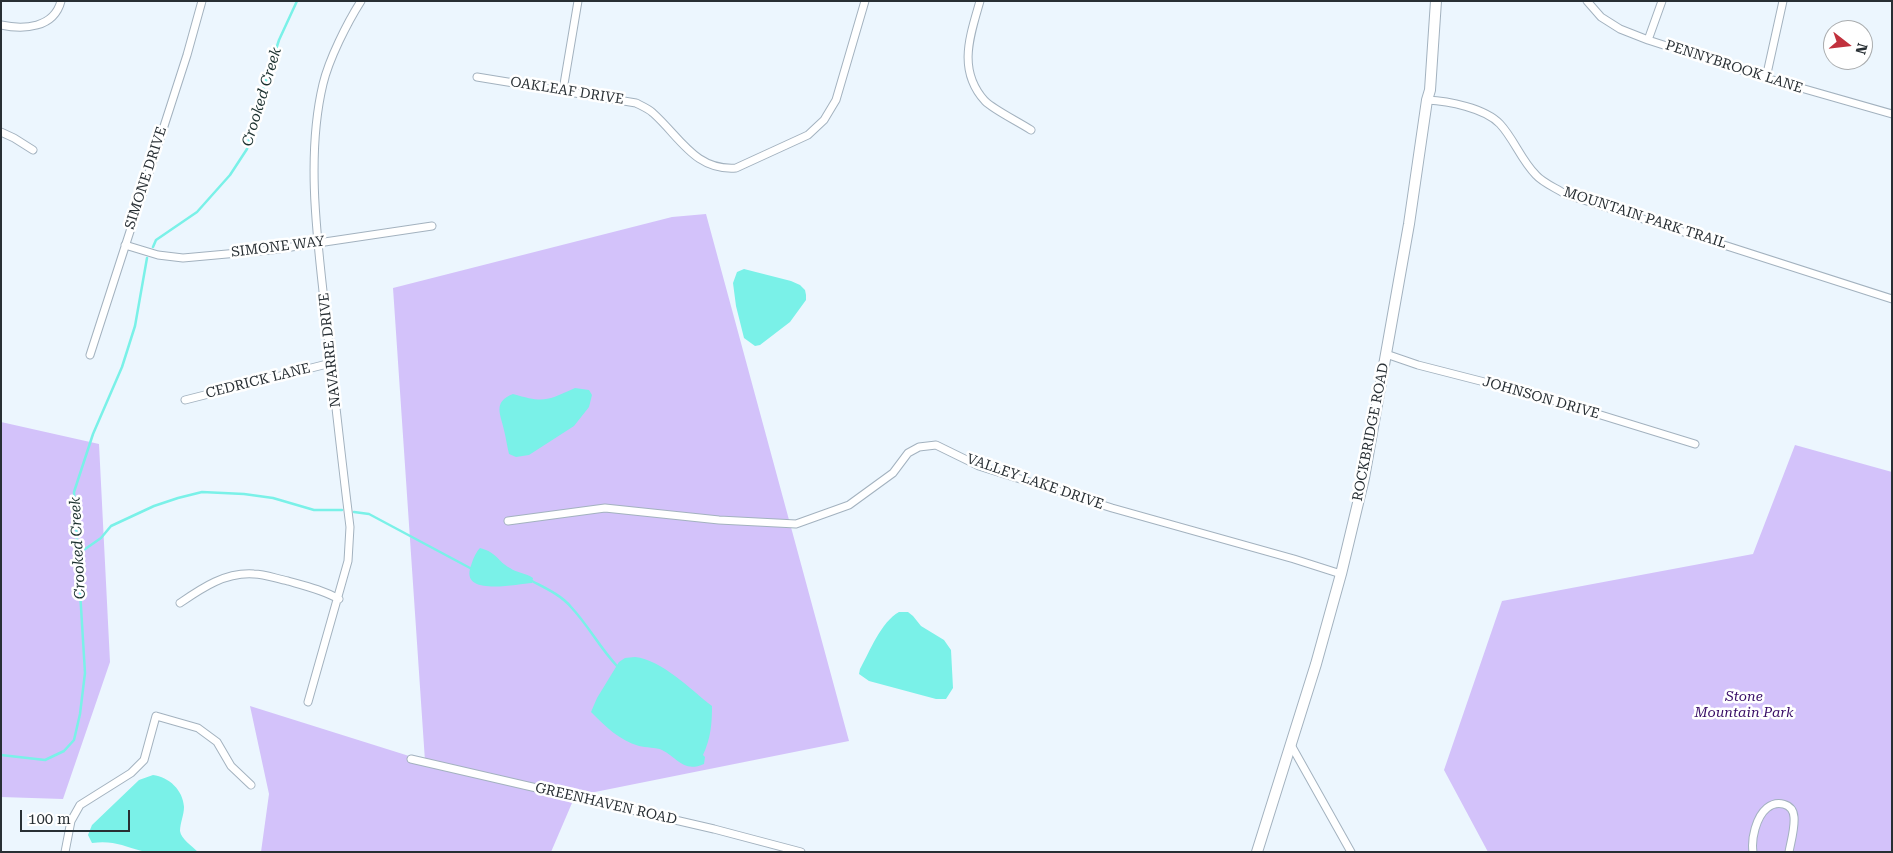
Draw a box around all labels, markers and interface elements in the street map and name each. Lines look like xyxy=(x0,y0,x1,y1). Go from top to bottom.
north arrow xyxy=(1823,20,1873,70)
street label: PENNYBROOK LANE xyxy=(1663,37,1805,97)
text: N xyxy=(1852,41,1871,56)
water label: Crooked Creek xyxy=(238,45,286,149)
street label: OAKLEAF DRIVE xyxy=(509,74,625,108)
street label: SIMONE DRIVE xyxy=(122,125,170,231)
street label: MOUNTAIN PARK TRAIL xyxy=(1561,184,1729,252)
street label: SIMONE WAY xyxy=(230,233,326,261)
street label: NAVARRE DRIVE xyxy=(316,292,344,408)
street label: CEDRICK LANE xyxy=(204,360,312,402)
street label: ROCKBRIDGE ROAD xyxy=(1349,361,1393,503)
street label: JOHNSON DRIVE xyxy=(1481,373,1601,423)
street label: VALLEY LAKE DRIVE xyxy=(964,451,1106,513)
water label: Crooked Creek xyxy=(66,496,90,600)
park label: Stone Mountain Park xyxy=(1695,689,1793,722)
street label: GREENHAVEN ROAD xyxy=(534,780,678,828)
scale bar xyxy=(22,800,132,832)
text: 100 m xyxy=(28,810,71,828)

